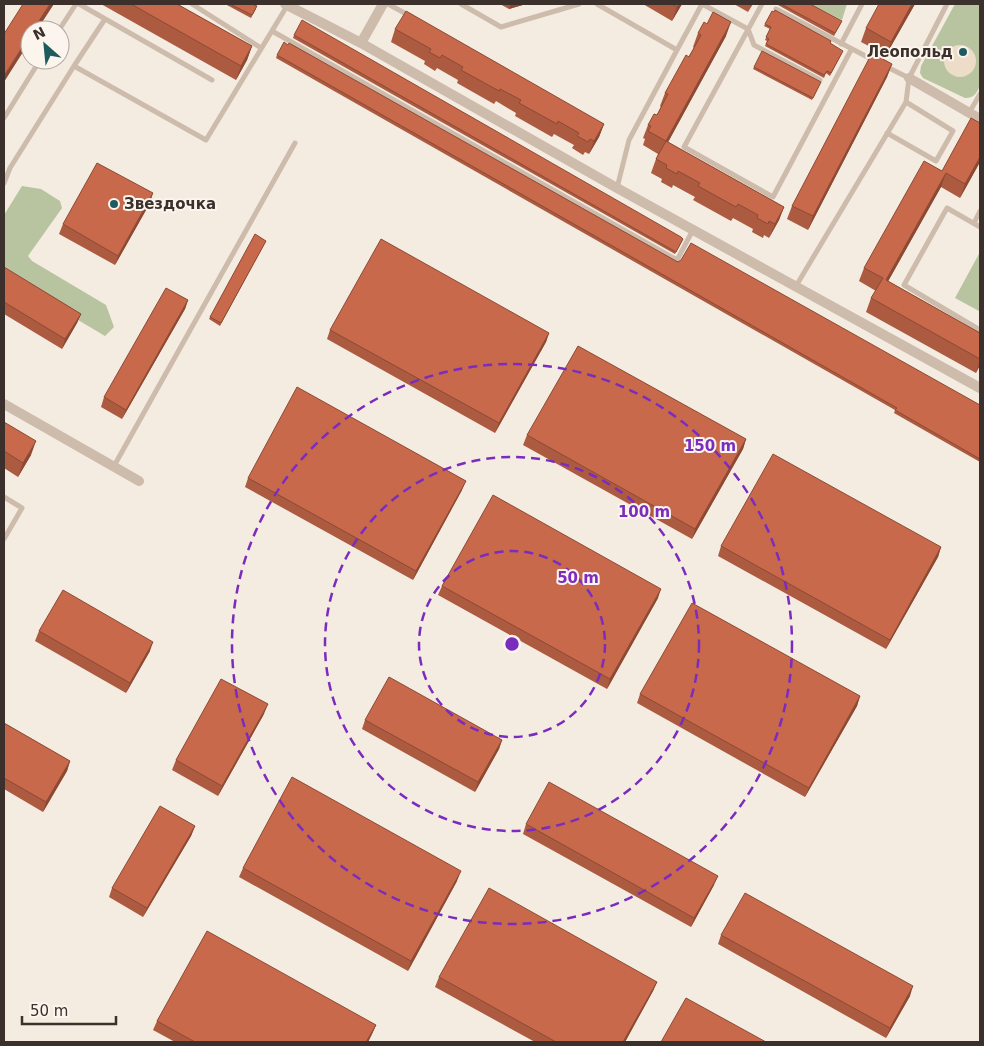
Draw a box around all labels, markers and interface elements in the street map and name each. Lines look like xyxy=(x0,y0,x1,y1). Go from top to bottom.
north arrow xyxy=(20,20,70,70)
text: N xyxy=(30,24,48,43)
place label: Леопольд xyxy=(867,43,953,61)
marker: Леопольд xyxy=(957,46,969,58)
place label: Звездочка xyxy=(124,195,216,213)
marker: Звездочка xyxy=(108,198,120,210)
text: 150 m xyxy=(684,437,736,455)
text: 100 m xyxy=(618,503,670,521)
text: 50 m xyxy=(557,569,599,587)
centre of rings xyxy=(503,635,521,653)
scale bar xyxy=(22,994,116,1026)
text: 50 m xyxy=(30,1002,68,1020)

